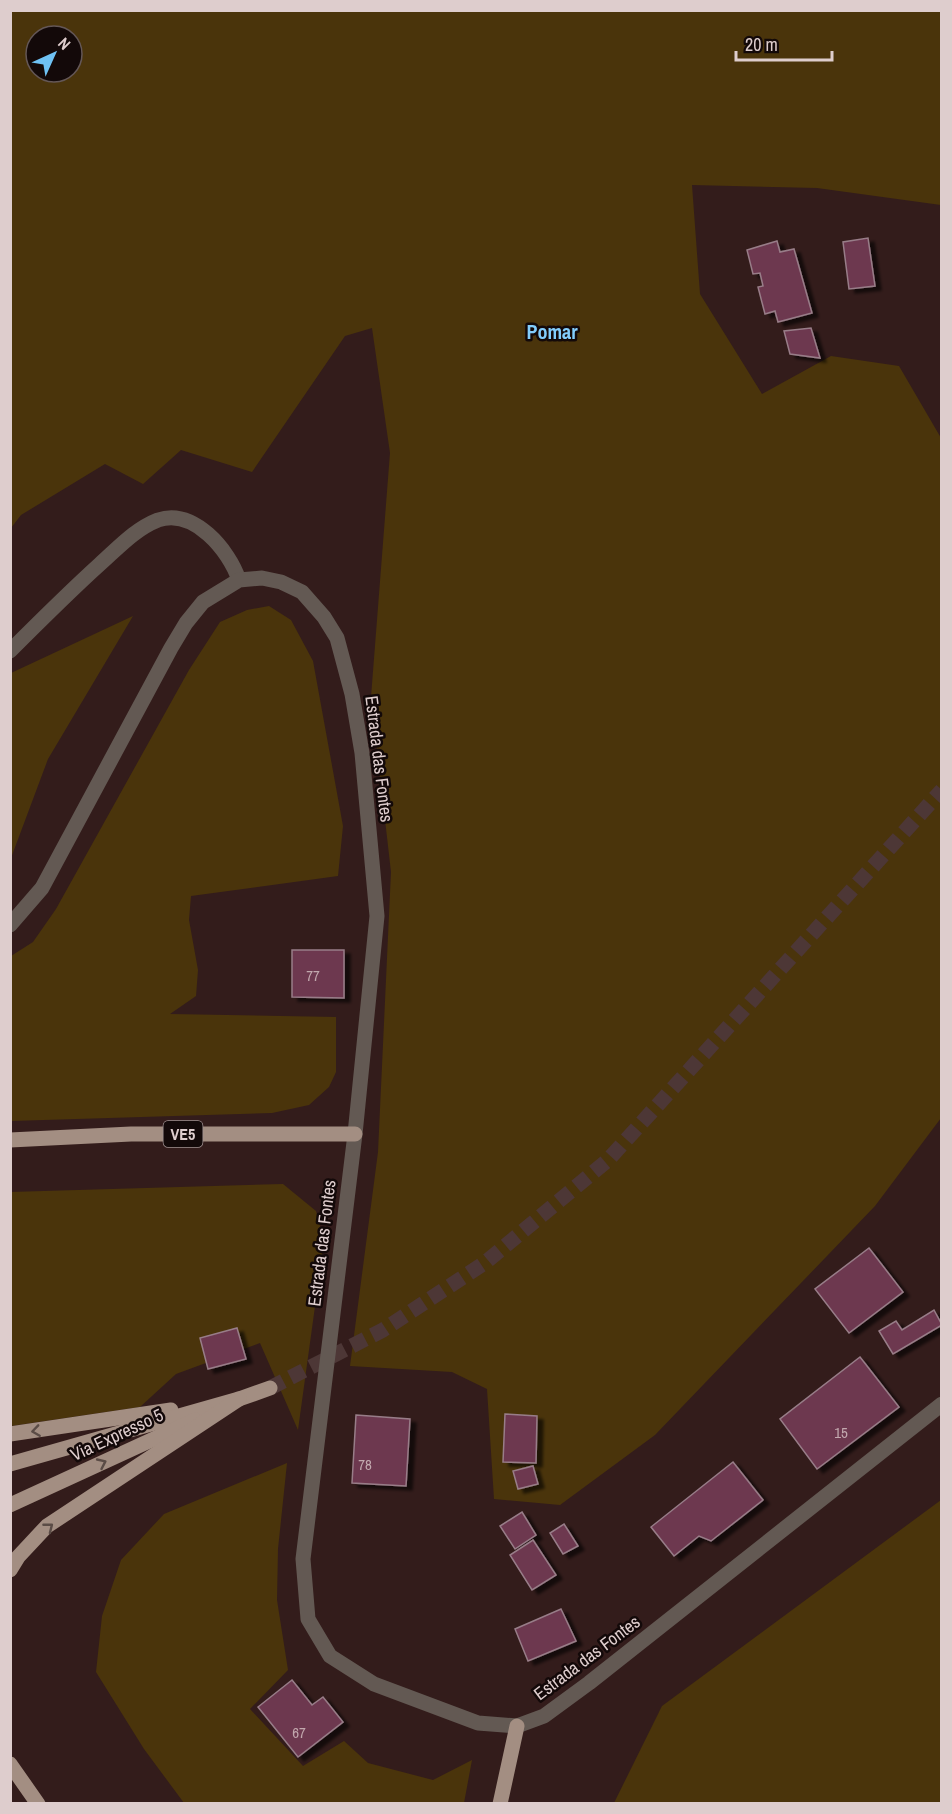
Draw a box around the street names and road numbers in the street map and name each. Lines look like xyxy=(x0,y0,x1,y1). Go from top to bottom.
street label: Estrada das Fontes xyxy=(359,694,400,824)
road number: VE5 xyxy=(164,1121,202,1147)
street label: Estrada das Fontes xyxy=(301,1178,342,1308)
street label: Via Expresso 5 xyxy=(66,1402,167,1467)
street label: Estrada das Fontes xyxy=(528,1609,645,1706)

